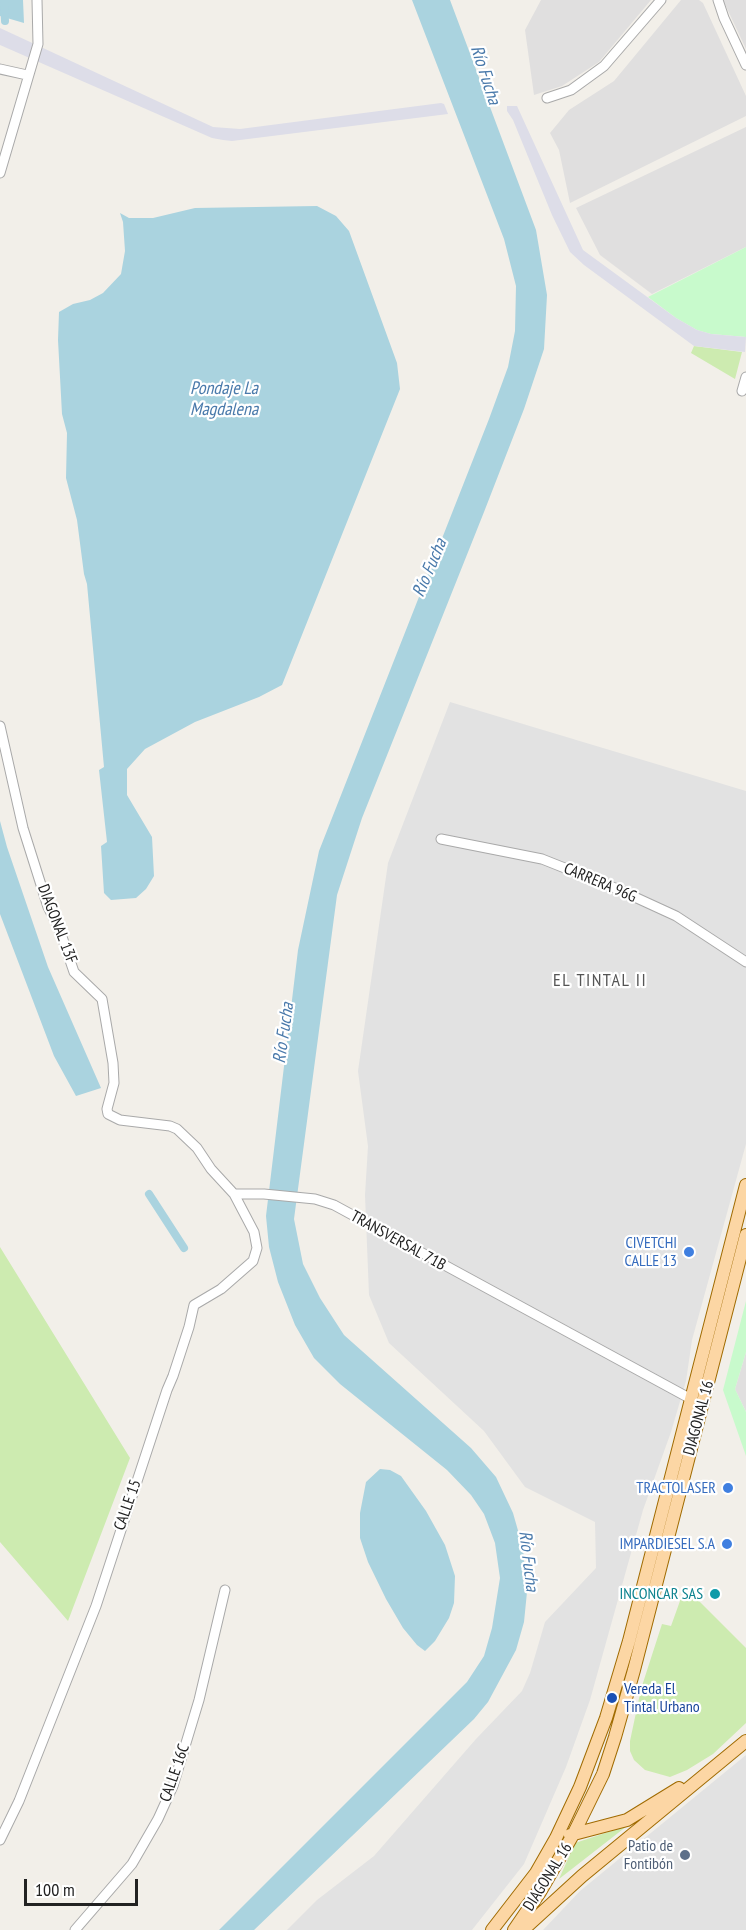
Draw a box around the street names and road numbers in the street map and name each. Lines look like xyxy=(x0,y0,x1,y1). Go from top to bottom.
street label: CARRERA 96G xyxy=(561,859,639,907)
street label: DIAGONAL 13F xyxy=(33,882,81,966)
street label: TRANSVERSAL 71B xyxy=(347,1207,449,1275)
street label: DIAGONAL 16 xyxy=(680,1379,718,1457)
street label: CALLE 15 xyxy=(110,1477,146,1533)
street label: CALLE 16C xyxy=(156,1742,194,1804)
street label: DIAGONAL 16 xyxy=(520,1839,576,1915)

